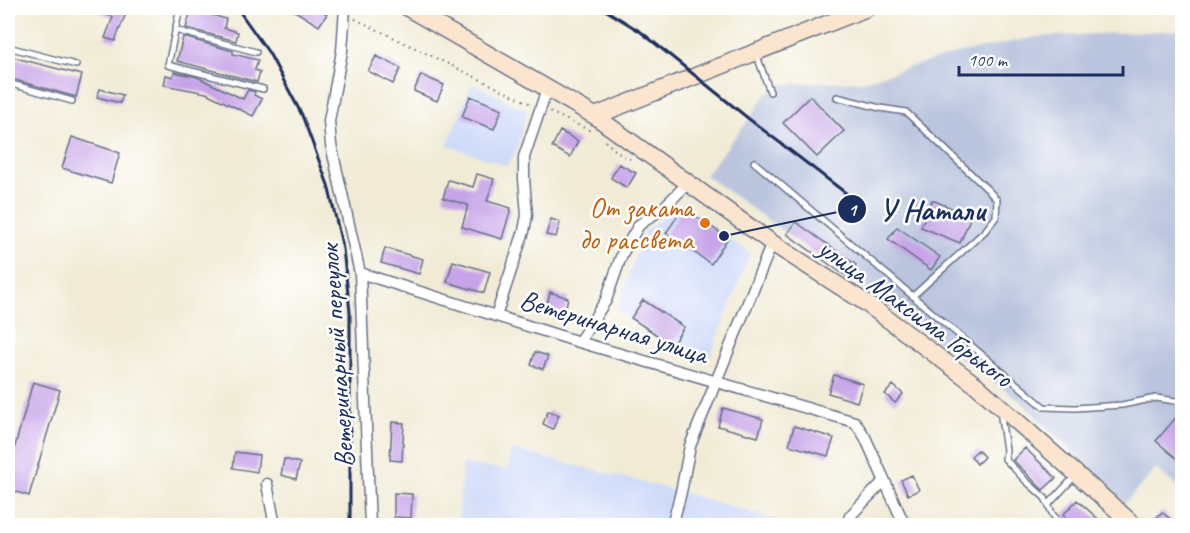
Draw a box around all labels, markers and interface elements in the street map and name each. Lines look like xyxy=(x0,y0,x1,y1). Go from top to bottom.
scale bar xyxy=(959,39,1122,77)
text: 100 m xyxy=(968,49,1009,71)
callout: У Натали xyxy=(837,185,997,233)
place label: От заката до рассвета xyxy=(579,190,696,257)
text: У Натали xyxy=(879,191,987,229)
text: 1 xyxy=(848,199,858,221)
marker: От заката до рассвета xyxy=(698,216,712,230)
street label: улица Максима Горького xyxy=(810,229,1022,396)
street label: Ветеринарный переулок xyxy=(311,240,362,469)
street label: Ветеринарная улица xyxy=(516,281,714,372)

